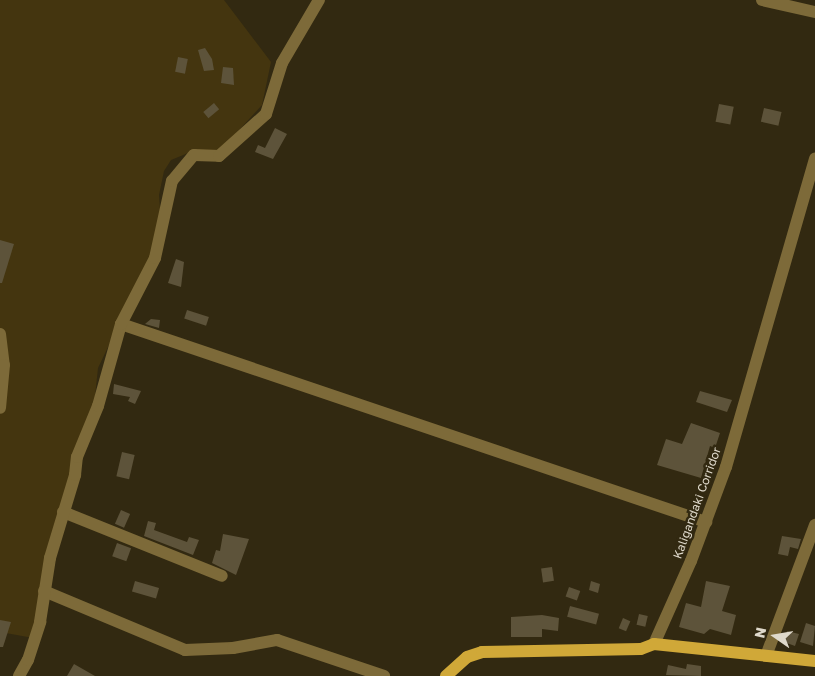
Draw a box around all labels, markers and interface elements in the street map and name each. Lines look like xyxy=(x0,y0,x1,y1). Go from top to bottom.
street label: Kaligandaki Corridor xyxy=(670,445,724,561)
north arrow xyxy=(750,611,800,661)
text: N xyxy=(750,625,769,640)

